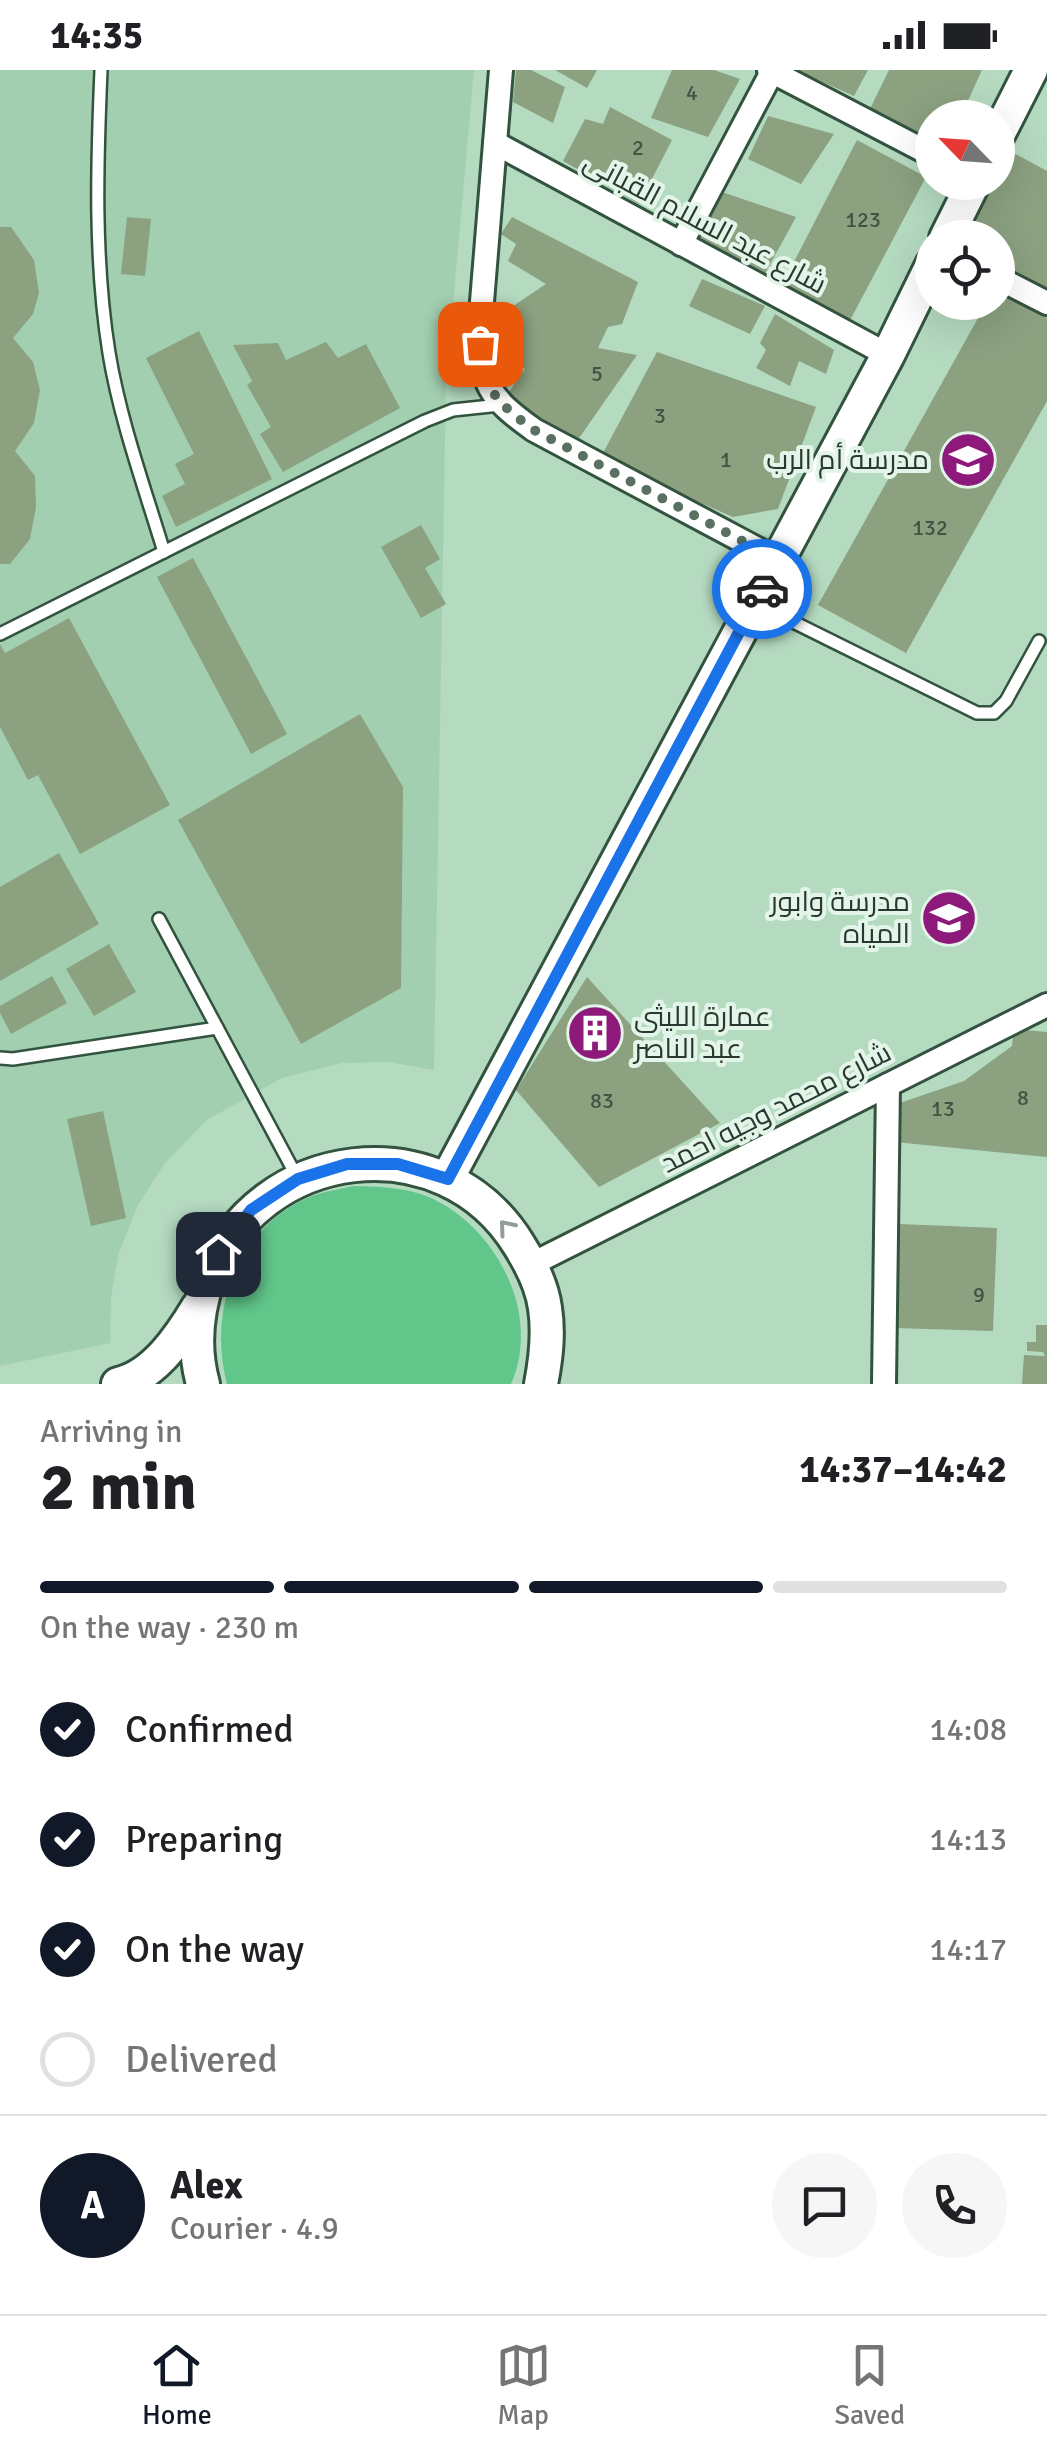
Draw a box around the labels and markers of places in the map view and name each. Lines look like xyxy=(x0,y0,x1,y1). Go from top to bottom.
pin xyxy=(438,302,523,387)
school or university icon: مدرسة أم الرب xyxy=(938,430,998,490)
place label: مدرسة أم الرب xyxy=(766,442,929,479)
place label: مدرسة وابور المياه xyxy=(768,885,910,951)
school or university icon: مدرسة وابور المياه xyxy=(919,888,979,948)
place label: عمارة الليثى عبد الناصر xyxy=(632,1000,771,1066)
building icon: عمارة الليثى عبد الناصر xyxy=(565,1003,625,1063)
pin xyxy=(176,1212,261,1297)

